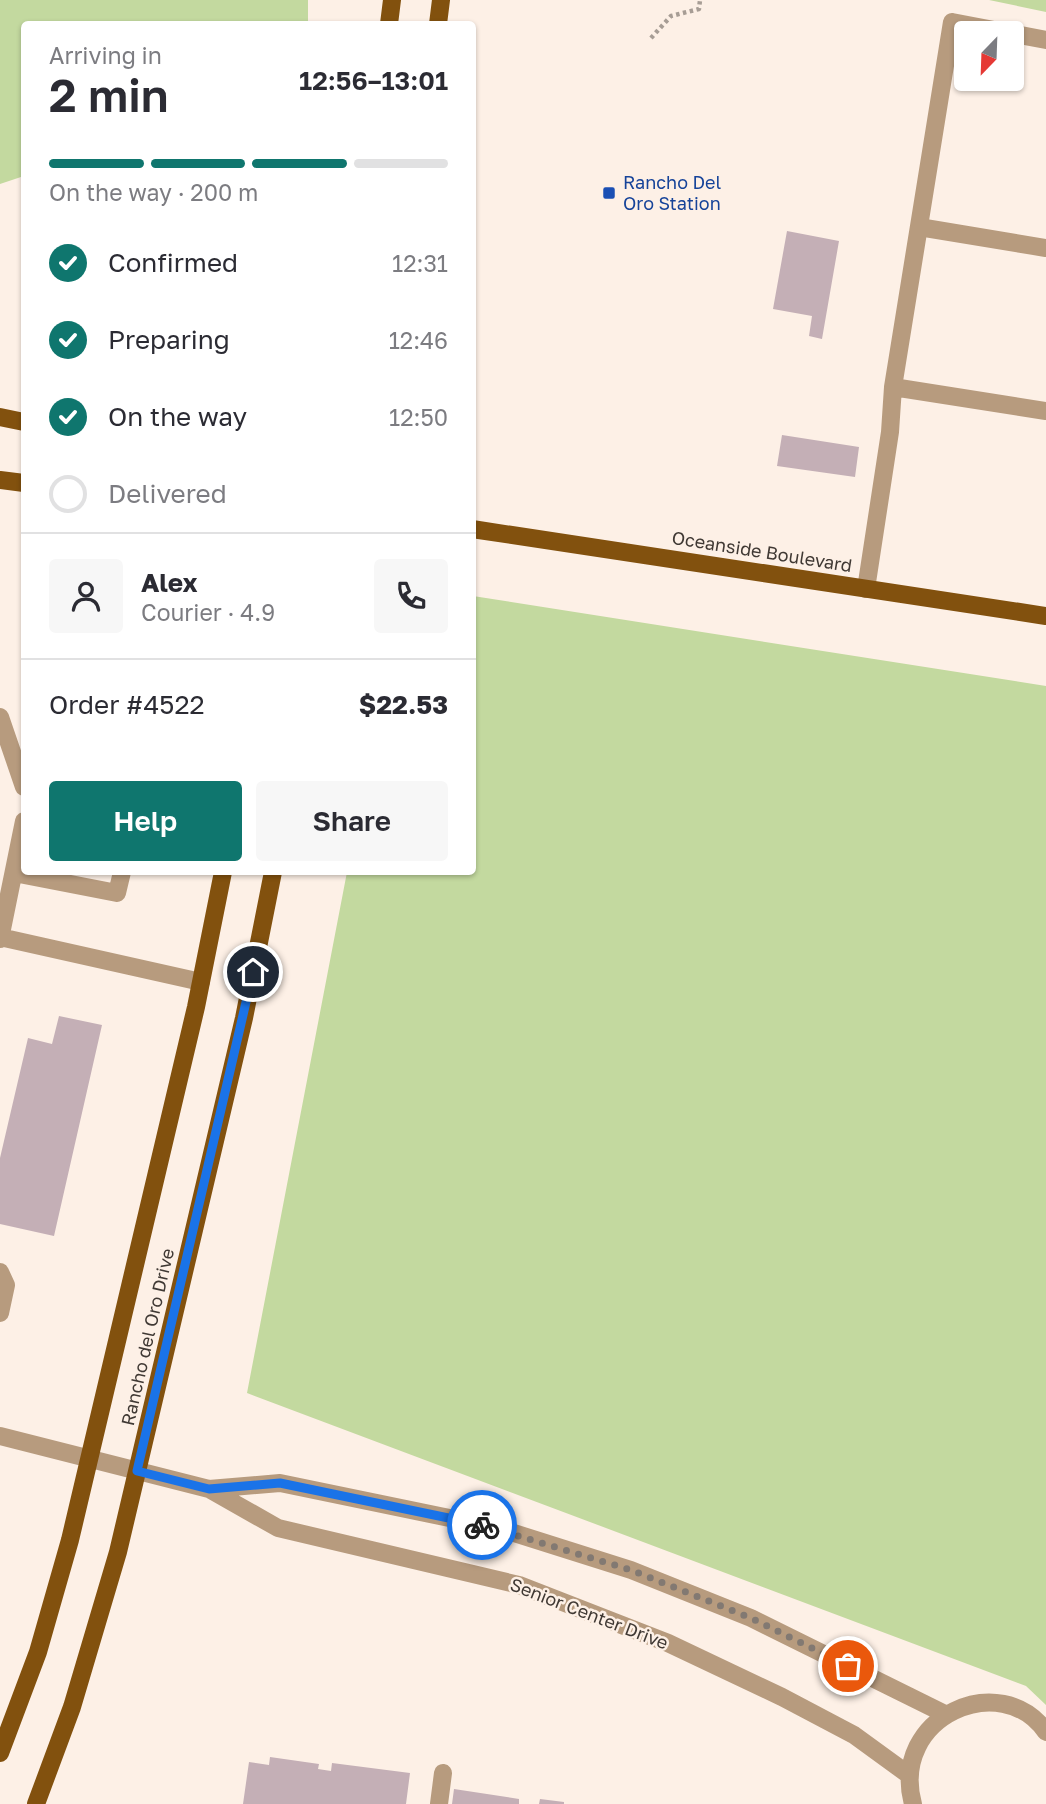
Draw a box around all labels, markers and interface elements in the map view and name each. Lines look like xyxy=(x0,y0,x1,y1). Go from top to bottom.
north arrow xyxy=(954,21,1024,91)
map controls xyxy=(954,21,1024,91)
text: Arriving in xyxy=(49,41,162,69)
text: 12:56–13:01 xyxy=(299,65,448,96)
text: 2 min xyxy=(49,67,169,122)
place label: Rancho Del Oro Station xyxy=(623,171,722,214)
text: On the way · 200 m xyxy=(49,178,258,206)
marker: Rancho Del Oro Station xyxy=(601,185,617,201)
icon: check xyxy=(49,244,87,282)
text: Confirmed xyxy=(108,247,238,278)
text: 12:31 xyxy=(392,249,448,277)
icon: check xyxy=(49,321,87,359)
text: Preparing xyxy=(108,324,230,355)
text: 12:46 xyxy=(389,326,448,354)
icon: check xyxy=(49,398,87,436)
text: On the way xyxy=(108,401,247,432)
text: 12:50 xyxy=(389,403,448,431)
text: Delivered xyxy=(108,478,227,509)
street label: Oceanside Boulevard xyxy=(670,526,854,576)
button: person xyxy=(49,559,123,633)
button: phone xyxy=(374,559,448,633)
text: Alex xyxy=(141,567,198,598)
text: Courier · 4.9 xyxy=(141,598,275,626)
text: Order #4522 xyxy=(49,689,205,720)
text: $22.53 xyxy=(359,689,448,720)
button: Help xyxy=(49,781,242,861)
button: Share xyxy=(256,781,448,861)
pin xyxy=(223,942,283,1002)
icon: home xyxy=(234,953,272,991)
street label: Rancho del Oro Drive xyxy=(116,1246,178,1428)
courier xyxy=(447,1490,517,1560)
icon: bike xyxy=(463,1506,501,1544)
street label: Senior Center Drive xyxy=(507,1573,671,1653)
pin xyxy=(818,1636,878,1696)
icon: bag xyxy=(829,1647,867,1685)

